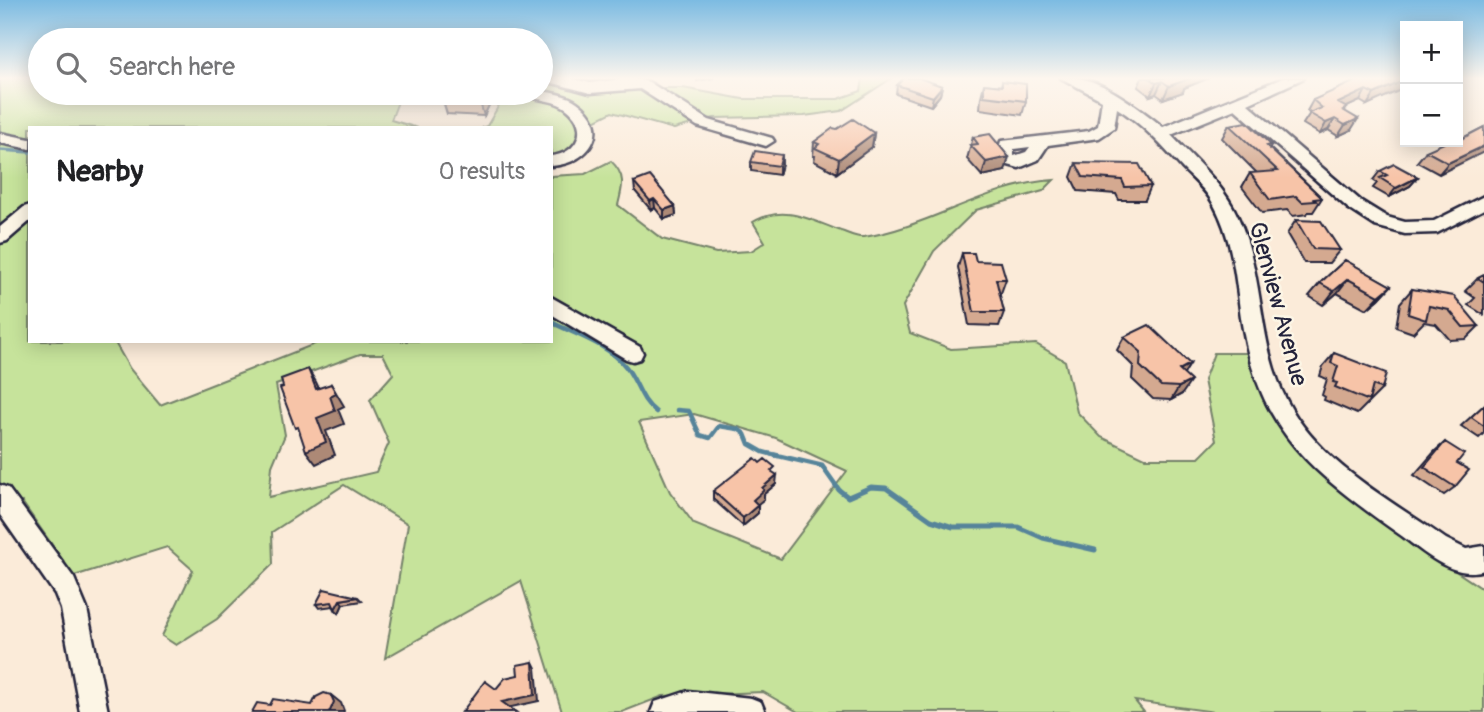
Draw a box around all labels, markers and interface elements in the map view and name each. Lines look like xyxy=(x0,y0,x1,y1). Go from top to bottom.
map controls xyxy=(1400,21,1463,147)
button: + xyxy=(1400,21,1463,84)
search box xyxy=(28,28,553,105)
icon: search xyxy=(52,48,90,86)
text: Search here xyxy=(108,51,235,83)
button: − xyxy=(1400,84,1463,147)
text: Nearby xyxy=(56,153,143,190)
text: 0 results xyxy=(439,157,525,186)
street label: Glenview Avenue xyxy=(1242,219,1314,389)

